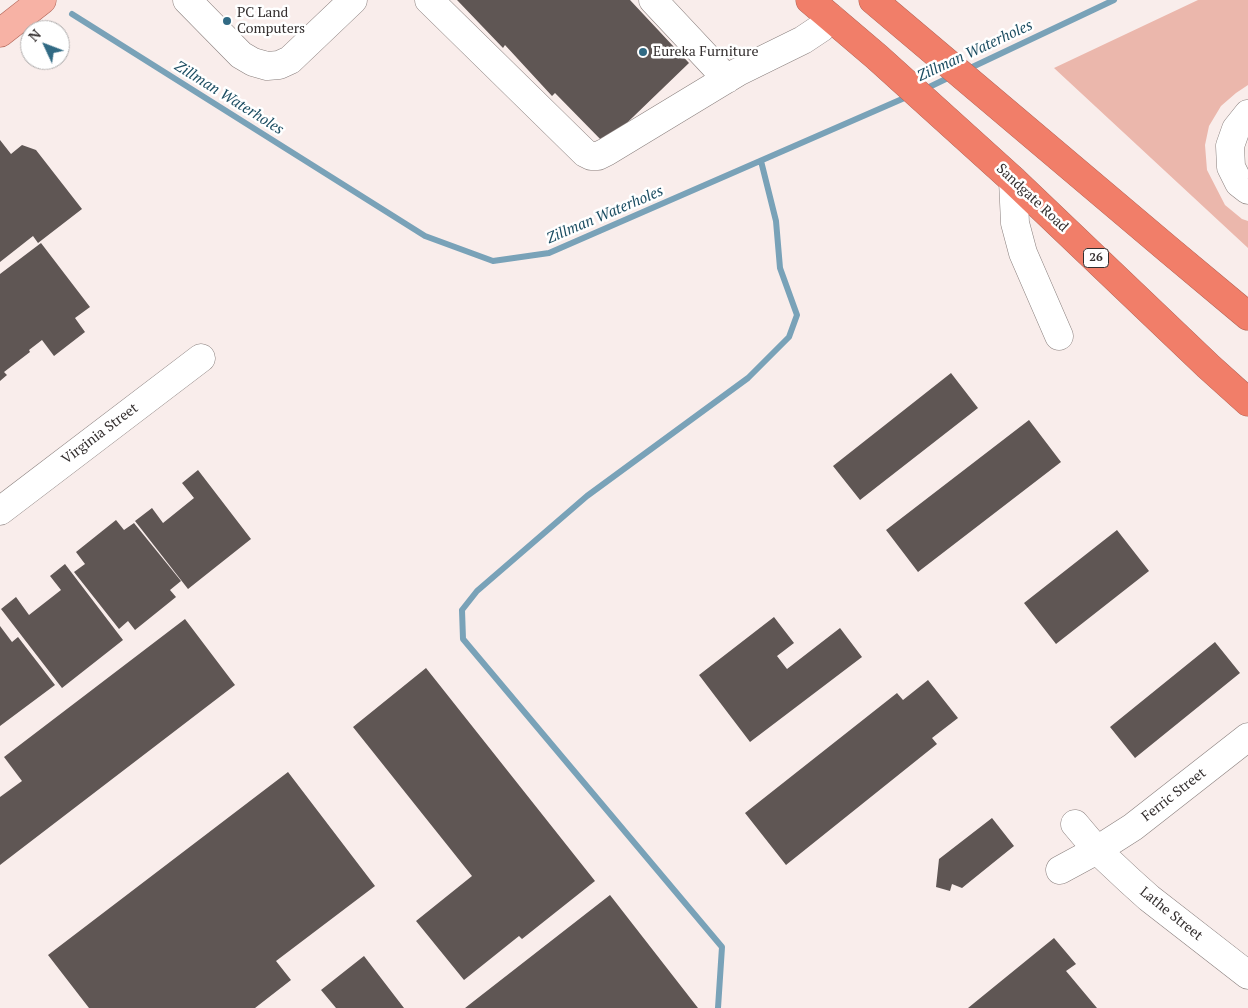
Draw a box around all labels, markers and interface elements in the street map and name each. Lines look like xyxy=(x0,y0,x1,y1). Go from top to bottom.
place label: PC Land Computers xyxy=(237,5,305,38)
marker: PC Land Computers xyxy=(221,15,233,27)
water label: Zillman Waterholes xyxy=(914,16,1036,86)
north arrow xyxy=(20,20,70,70)
text: N xyxy=(24,25,45,45)
place label: Eureka Furniture xyxy=(653,44,759,60)
marker: Eureka Furniture xyxy=(637,46,649,58)
water label: Zillman Waterholes xyxy=(171,57,287,139)
street label: Sandgate Road xyxy=(993,160,1071,236)
water label: Zillman Waterholes xyxy=(544,182,666,248)
road number: 26 xyxy=(1084,248,1108,268)
street label: Virginia Street xyxy=(59,400,141,468)
street label: Ferric Street xyxy=(1139,765,1209,825)
street label: Lathe Street xyxy=(1136,884,1206,944)

